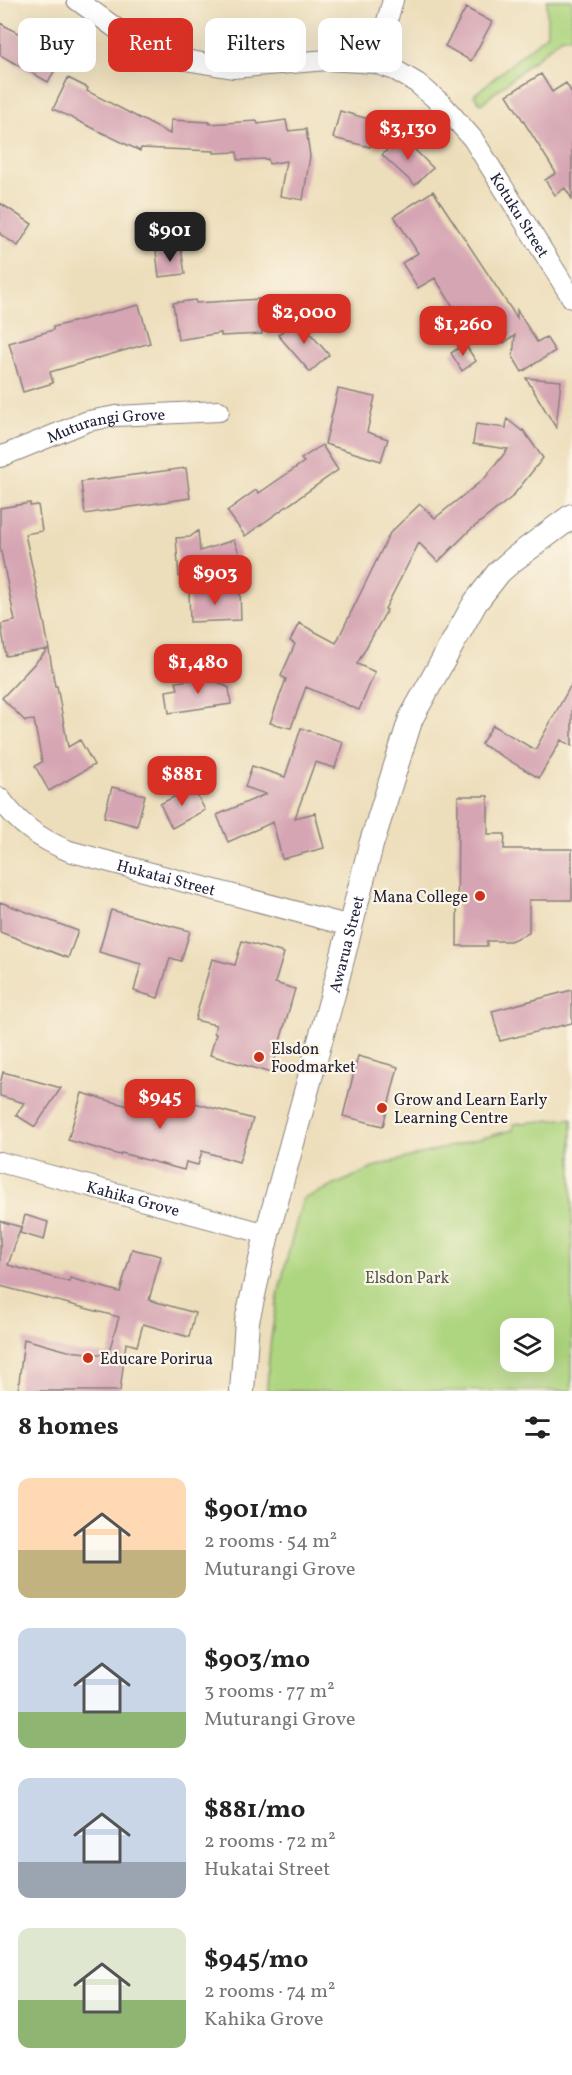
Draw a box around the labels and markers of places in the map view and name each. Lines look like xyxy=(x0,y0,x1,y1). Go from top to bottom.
pin: $3,130 xyxy=(359,110,457,161)
pin: $901 xyxy=(134,212,206,263)
pin: $2,000 xyxy=(255,294,353,345)
pin: $1,260 xyxy=(414,306,512,357)
pin: $903 xyxy=(179,555,251,606)
pin: $1,480 xyxy=(149,644,247,695)
pin: $881 xyxy=(146,756,218,807)
place label: Mana College xyxy=(373,887,468,909)
marker: Mana College xyxy=(473,889,487,903)
place label: Elsdon Foodmarket xyxy=(271,1039,356,1079)
marker: Elsdon Foodmarket xyxy=(252,1050,266,1064)
pin: $945 xyxy=(124,1079,196,1130)
place label: Grow and Learn Early Learning Centre xyxy=(394,1090,548,1130)
marker: Grow and Learn Early Learning Centre xyxy=(375,1101,389,1115)
place label: Educare Porirua xyxy=(100,1349,213,1371)
marker: Educare Porirua xyxy=(81,1351,95,1365)

